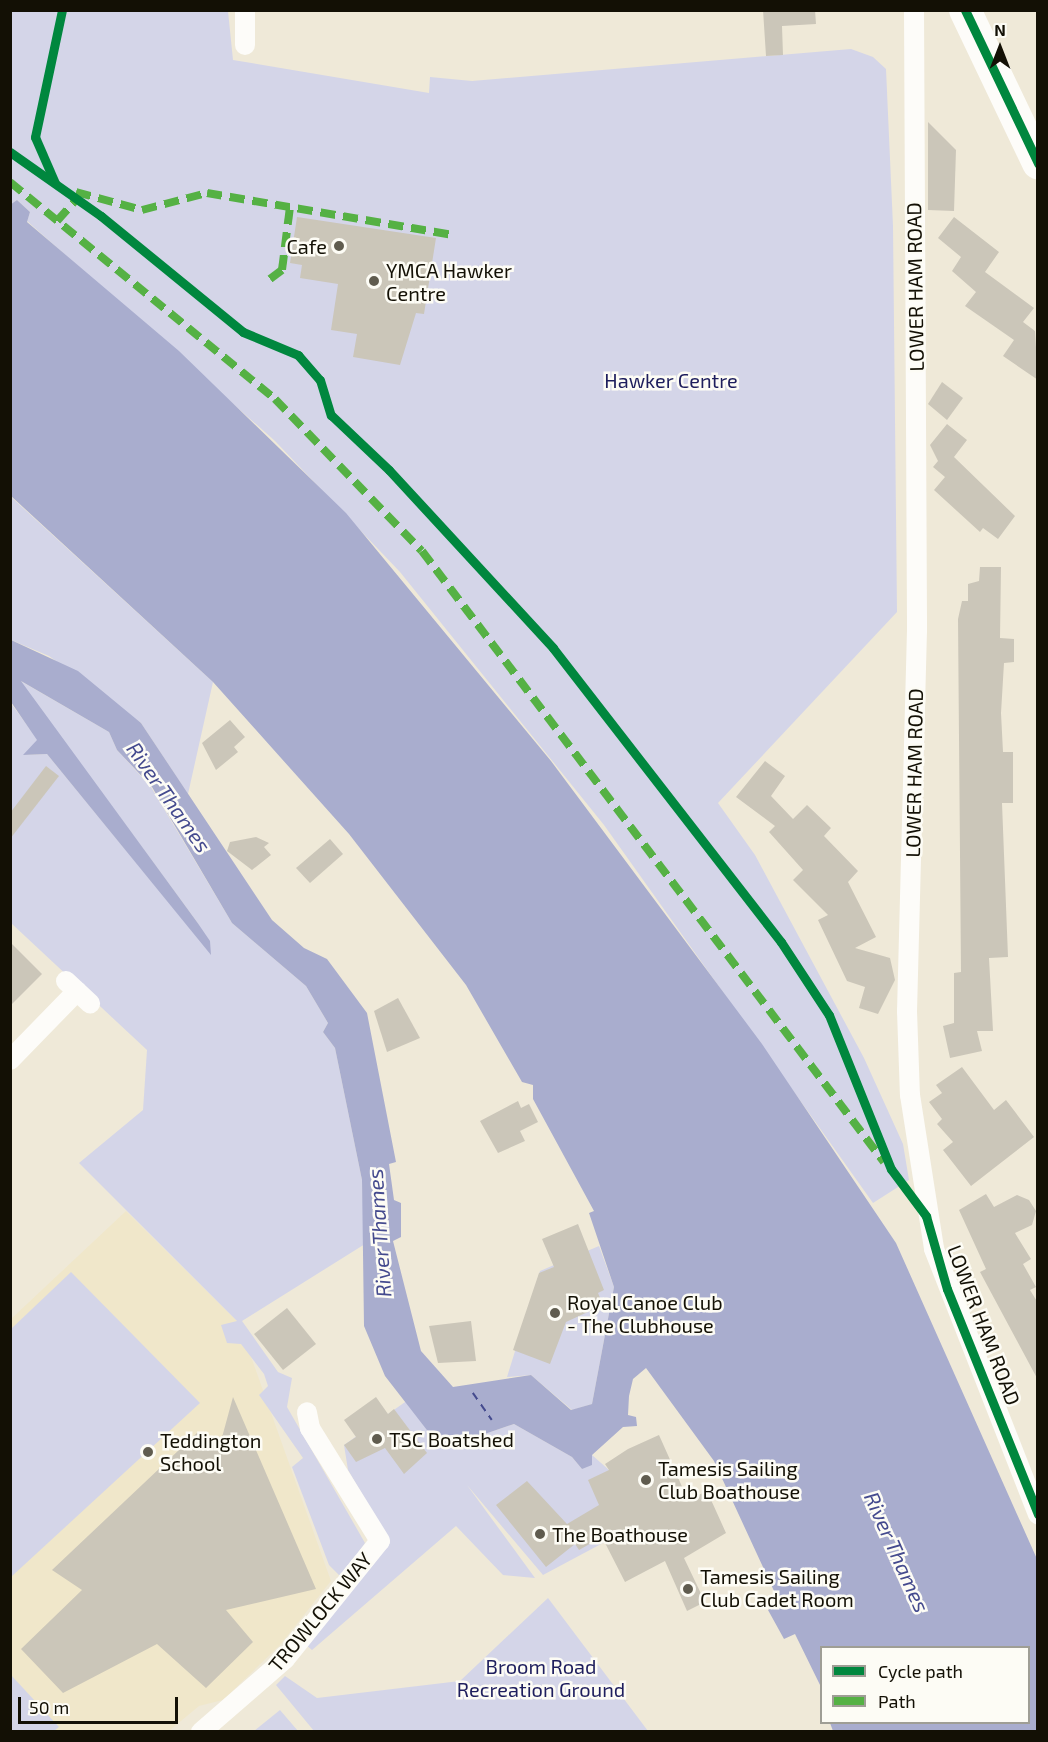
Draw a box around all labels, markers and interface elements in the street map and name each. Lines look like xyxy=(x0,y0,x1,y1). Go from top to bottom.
north arrow xyxy=(970,18,1030,78)
text: N xyxy=(994,20,1006,39)
street label: LOWER HAM ROAD xyxy=(902,202,928,372)
place label: Cafe xyxy=(286,234,327,258)
marker: Cafe xyxy=(332,239,346,253)
place label: YMCA Hawker Centre xyxy=(386,258,513,305)
marker: YMCA Hawker Centre xyxy=(367,274,381,288)
park label: Hawker Centre xyxy=(604,368,738,392)
street label: LOWER HAM ROAD xyxy=(901,688,927,858)
water label: River Thames xyxy=(121,737,217,857)
water label: River Thames xyxy=(362,1167,396,1299)
street label: LOWER HAM ROAD xyxy=(942,1242,1026,1408)
place label: Royal Canoe Club - The Clubhouse xyxy=(567,1290,723,1337)
marker: Royal Canoe Club - The Clubhouse xyxy=(548,1306,562,1320)
place label: TSC Boatshed xyxy=(389,1427,514,1451)
place label: Teddington School xyxy=(160,1428,261,1475)
marker: TSC Boatshed xyxy=(370,1432,384,1446)
marker: Teddington School xyxy=(141,1445,155,1459)
place label: Tamesis Sailing Club Boathouse xyxy=(658,1456,800,1503)
marker: Tamesis Sailing Club Boathouse xyxy=(639,1473,653,1487)
water label: River Thames xyxy=(859,1487,935,1617)
place label: The Boathouse xyxy=(552,1522,688,1546)
marker: The Boathouse xyxy=(533,1527,547,1541)
street label: TROWLOCK WAY xyxy=(263,1547,377,1677)
place label: Tamesis Sailing Club Cadet Room xyxy=(700,1565,854,1612)
marker: Tamesis Sailing Club Cadet Room xyxy=(681,1582,695,1596)
legend xyxy=(820,1646,1030,1724)
park label: Broom Road Recreation Ground xyxy=(457,1655,625,1702)
text: Cycle path xyxy=(878,1660,963,1682)
scale bar xyxy=(21,1685,182,1723)
text: Path xyxy=(878,1690,916,1712)
text: 50 m xyxy=(29,1696,69,1718)

